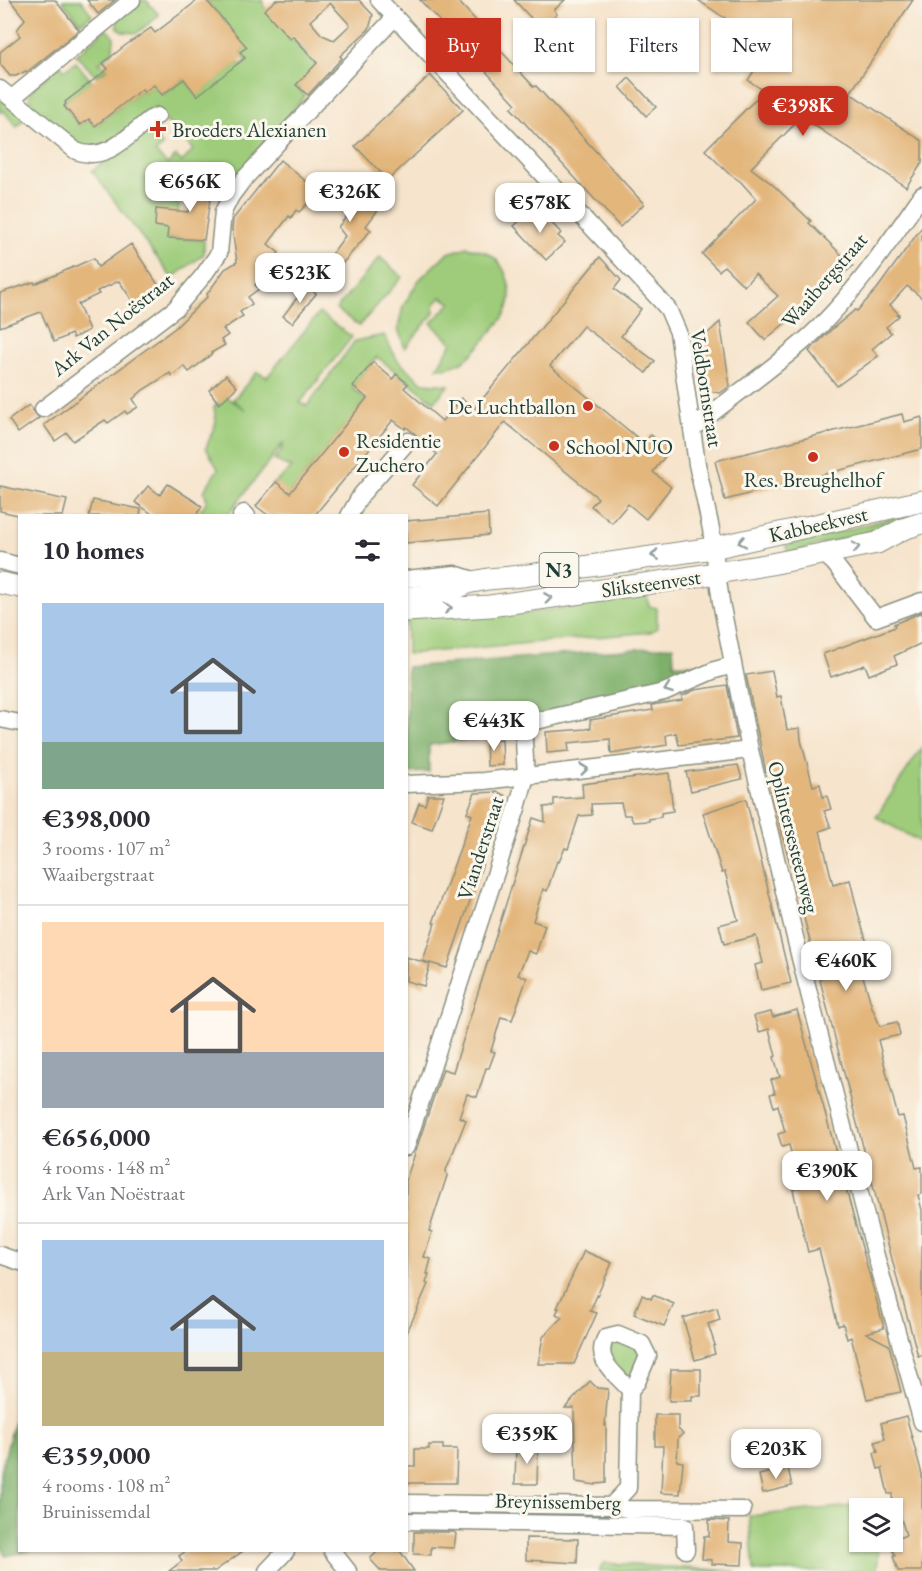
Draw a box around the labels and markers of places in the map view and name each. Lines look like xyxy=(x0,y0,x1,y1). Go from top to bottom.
pin: €398K xyxy=(761,86,845,137)
place label: Broeders Alexianen xyxy=(172,116,327,143)
marker: Broeders Alexianen xyxy=(149,120,167,138)
pin: €656K xyxy=(148,162,232,213)
pin: €326K xyxy=(308,172,392,223)
pin: €578K xyxy=(498,183,582,234)
pin: €523K xyxy=(258,253,342,304)
place label: De Luchtballon xyxy=(448,393,576,420)
marker: De Luchtballon xyxy=(581,399,595,413)
place label: Residentie Zuchero xyxy=(356,427,441,478)
place label: School NUO xyxy=(566,433,673,460)
marker: School NUO xyxy=(547,439,561,453)
marker: Residentie Zuchero xyxy=(337,445,351,459)
marker: Res. Breughelhof xyxy=(806,450,820,464)
place label: Res. Breughelhof xyxy=(744,466,885,493)
pin: €443K xyxy=(452,701,536,752)
pin: €460K xyxy=(804,941,888,992)
pin: €390K xyxy=(785,1151,869,1202)
pin: €359K xyxy=(485,1414,569,1465)
pin: €203K xyxy=(734,1429,818,1480)

